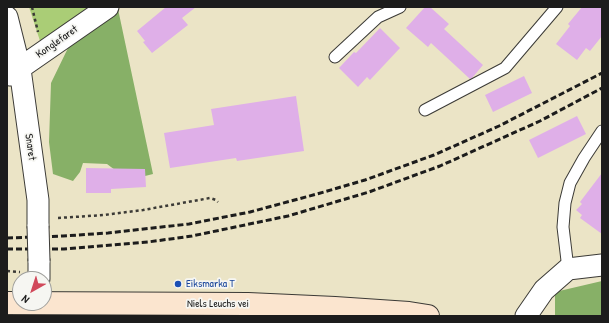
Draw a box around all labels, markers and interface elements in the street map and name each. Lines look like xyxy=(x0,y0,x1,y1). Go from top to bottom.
street label: Konglefaret xyxy=(34,23,80,61)
street label: Snaret xyxy=(22,133,38,161)
north arrow xyxy=(12,271,52,311)
place label: Eiksmarka T xyxy=(186,277,235,291)
marker: Eiksmarka T xyxy=(173,279,183,289)
text: N xyxy=(18,292,32,307)
street label: Niels Leuchs vei xyxy=(187,297,249,311)

